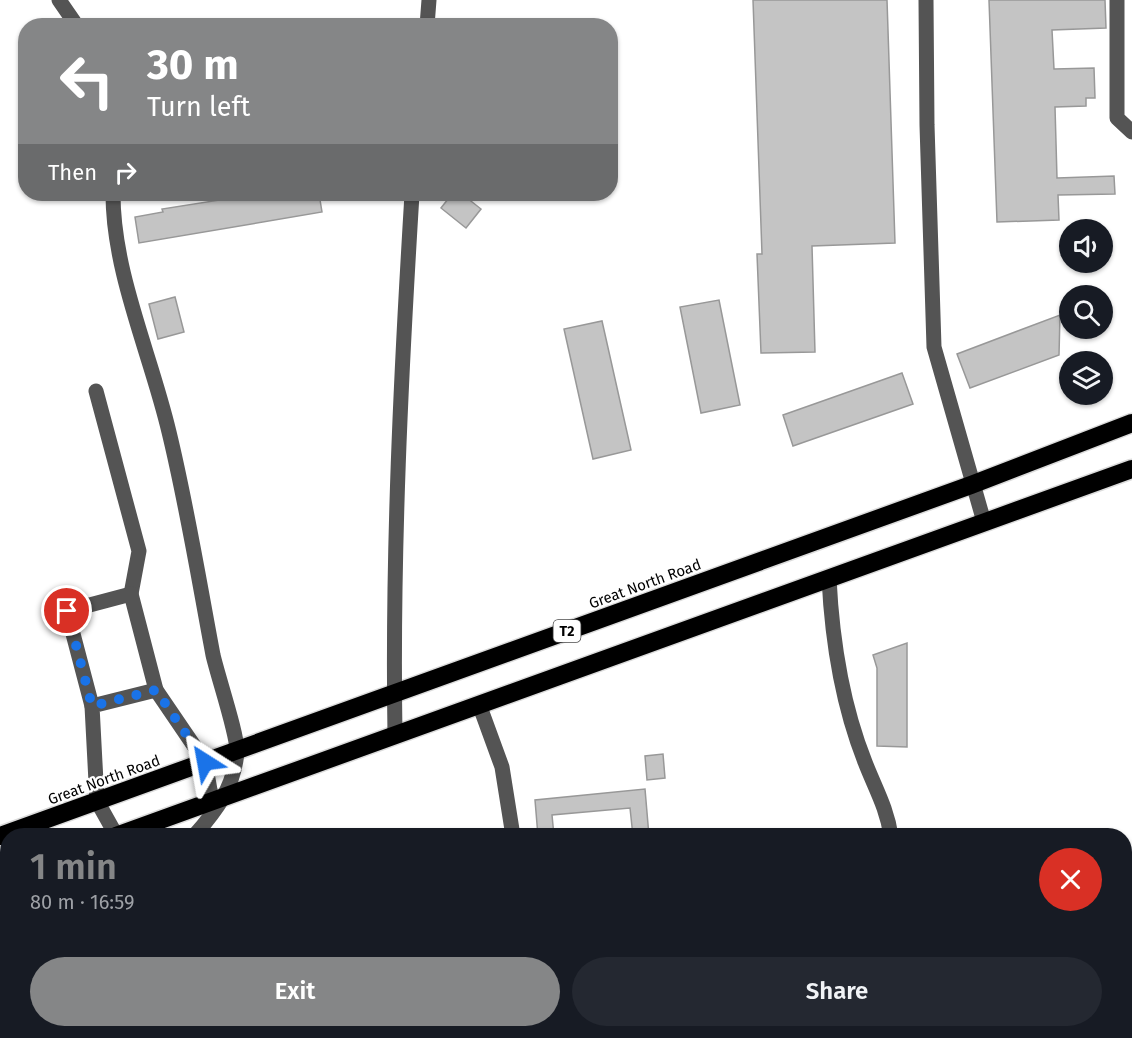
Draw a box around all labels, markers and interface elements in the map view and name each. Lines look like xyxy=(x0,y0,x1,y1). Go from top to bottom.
text: 30 m xyxy=(147,40,239,90)
icon: left xyxy=(48,42,126,120)
text: Turn left xyxy=(147,91,250,123)
icon: right xyxy=(109,156,142,189)
text: Then xyxy=(48,159,97,186)
map controls xyxy=(1059,219,1113,405)
button: sound xyxy=(1059,219,1113,273)
button: search xyxy=(1059,285,1113,339)
button: layers xyxy=(1059,351,1113,405)
street label: Great North Road xyxy=(587,555,703,613)
pin xyxy=(41,585,92,636)
icon: arrive xyxy=(50,594,83,627)
road number: T2 xyxy=(554,620,580,642)
position arrow xyxy=(173,730,237,794)
street label: Great North Road xyxy=(46,751,162,809)
text: 1 min xyxy=(30,845,117,889)
button: close xyxy=(1039,848,1102,911)
text: 80 m · 16:59 xyxy=(30,890,134,914)
button: Exit xyxy=(30,957,560,1026)
button: Share xyxy=(572,957,1102,1026)

